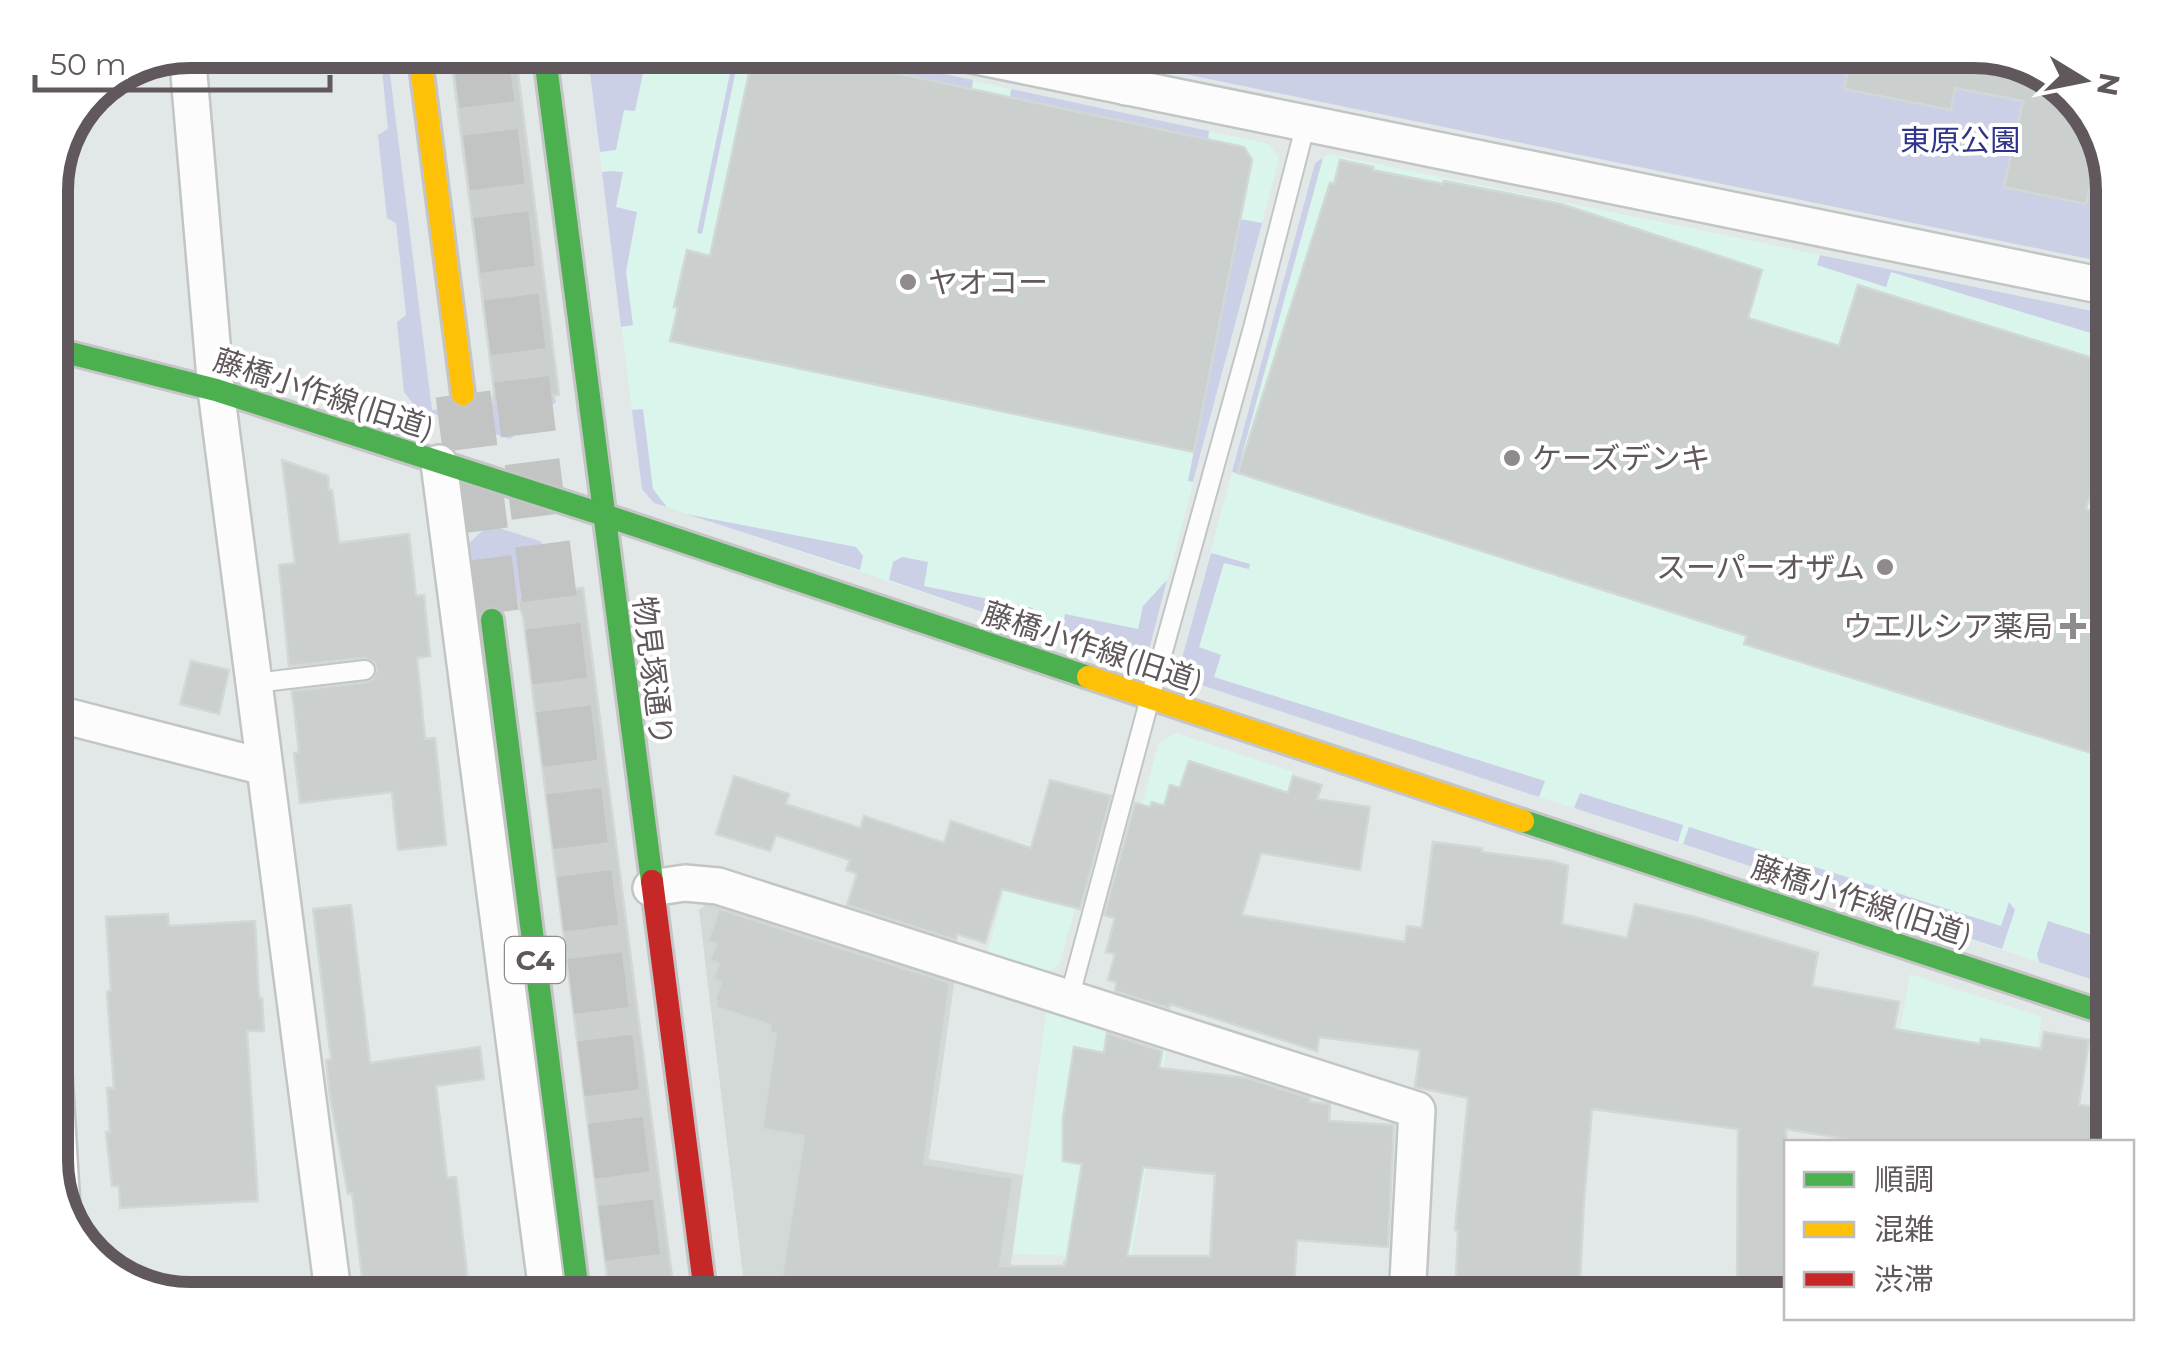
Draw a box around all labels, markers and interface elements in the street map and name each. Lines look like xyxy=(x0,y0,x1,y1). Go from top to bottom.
scale bar xyxy=(35,30,330,92)
north arrow xyxy=(2034,30,2134,130)
text: 50 m xyxy=(50,46,127,83)
text: N xyxy=(2090,70,2127,98)
park label: 東原公園 xyxy=(1900,122,2020,159)
place label: ヤオコー xyxy=(928,264,1048,301)
marker: ヤオコー xyxy=(897,271,919,293)
street label: 藤橋小作線(旧道) xyxy=(209,341,439,447)
place label: ケーズデンキ xyxy=(1532,440,1711,477)
marker: ケーズデンキ xyxy=(1501,447,1523,469)
place label: スーパーオザム xyxy=(1656,549,1865,586)
marker: スーパーオザム xyxy=(1874,556,1896,578)
street label: 物見塚通り xyxy=(625,594,681,748)
street label: 藤橋小作線(旧道) xyxy=(978,594,1208,700)
place label: ウエルシア薬局 xyxy=(1843,608,2053,645)
marker: ウエルシア薬局 xyxy=(2062,615,2084,637)
street label: 藤橋小作線(旧道) xyxy=(1747,848,1977,954)
road number: C4 xyxy=(505,937,565,983)
legend xyxy=(1784,1140,2134,1320)
text: 順調 xyxy=(1874,1161,1934,1198)
text: 混雑 xyxy=(1874,1211,1934,1248)
text: 渋滞 xyxy=(1874,1261,1934,1298)

